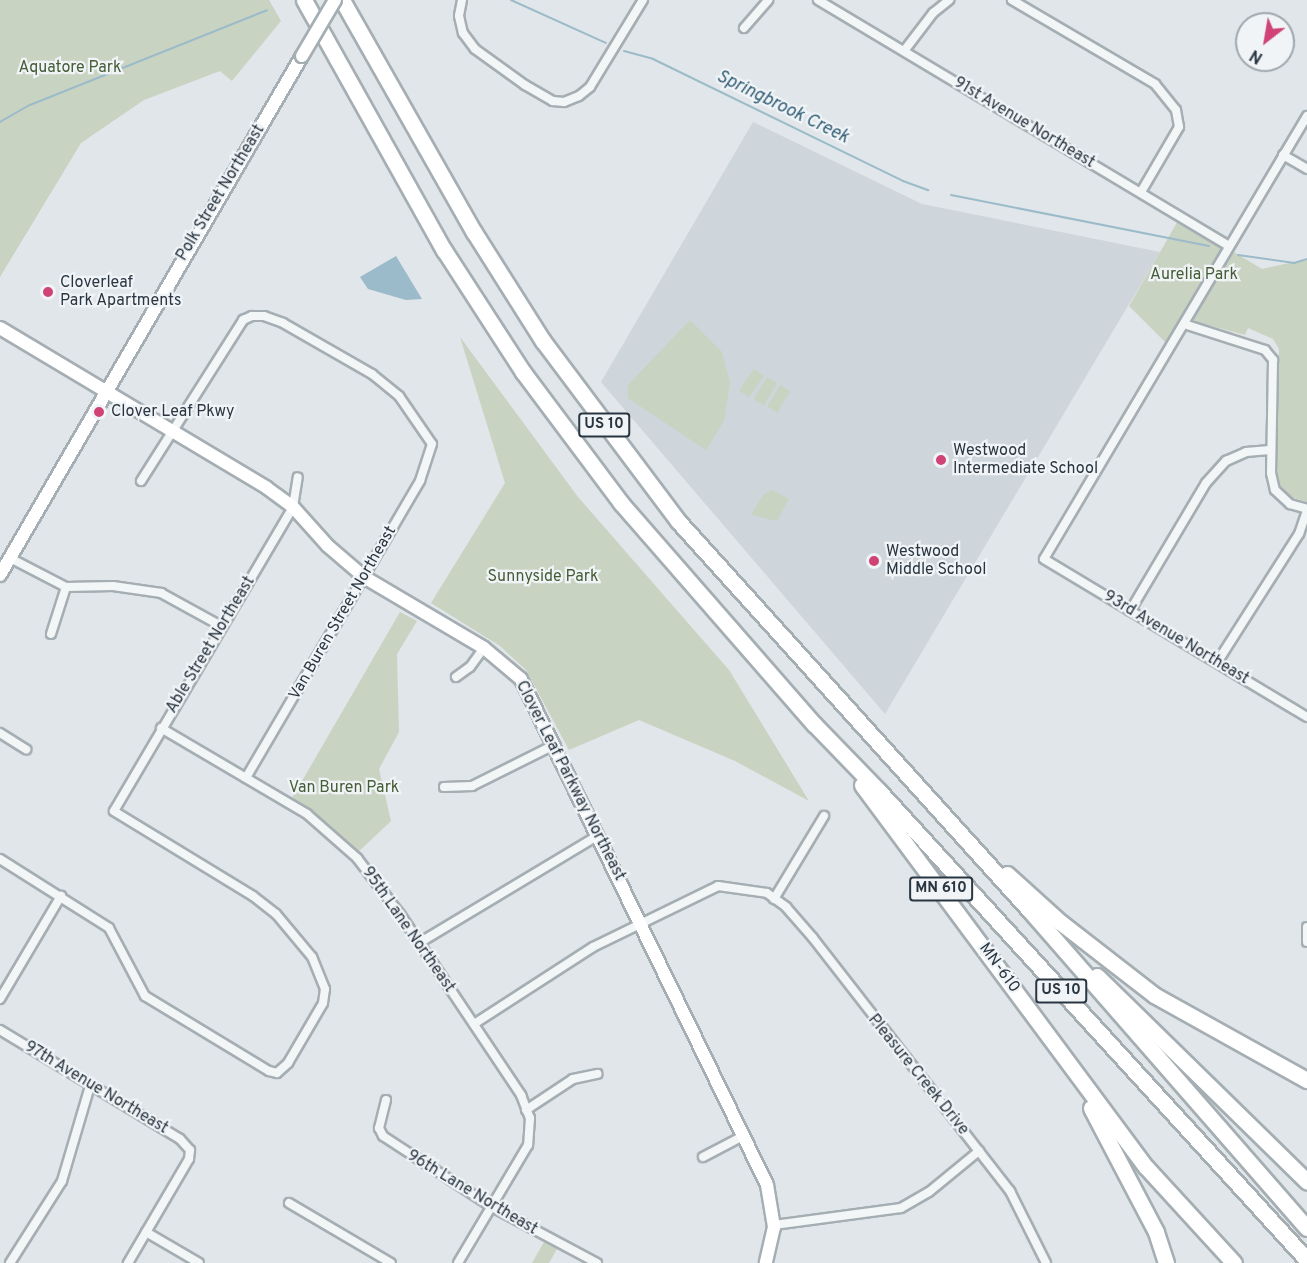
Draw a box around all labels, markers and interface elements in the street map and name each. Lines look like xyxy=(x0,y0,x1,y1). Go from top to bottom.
north arrow xyxy=(1235,12,1295,72)
text: N xyxy=(1247,44,1267,67)
park label: Aquatore Park xyxy=(19,58,121,78)
water label: Springbrook Creek xyxy=(712,67,852,149)
street label: 91st Avenue Northeast xyxy=(950,73,1098,173)
street label: Polk Street Northeast xyxy=(173,121,269,265)
park label: Aurelia Park xyxy=(1150,265,1238,285)
place label: Cloverleaf Park Apartments xyxy=(60,273,182,311)
marker: Cloverleaf Park Apartments xyxy=(41,285,55,299)
place label: Clover Leaf Pkwy xyxy=(111,402,234,422)
marker: Clover Leaf Pkwy xyxy=(92,405,106,419)
road number: US 10 xyxy=(577,413,631,437)
place label: Westwood Intermediate School xyxy=(953,441,1098,479)
marker: Westwood Intermediate School xyxy=(934,453,948,467)
street label: Van Buren Street Northeast xyxy=(285,523,401,703)
place label: Westwood Middle School xyxy=(886,542,986,580)
marker: Westwood Middle School xyxy=(867,554,881,568)
park label: Sunnyside Park xyxy=(488,567,598,587)
street label: Able Street Northeast xyxy=(163,573,259,717)
street label: 93rd Avenue Northeast xyxy=(1099,587,1253,689)
street label: Clover Leaf Parkway Northeast xyxy=(511,678,629,884)
park label: Van Buren Park xyxy=(289,778,399,798)
street label: 95th Lane Northeast xyxy=(357,863,459,997)
road number: MN 610 xyxy=(908,877,974,901)
street label: MN-610 xyxy=(974,939,1024,997)
road number: US 10 xyxy=(1034,979,1088,1003)
street label: Pleasure Creek Drive xyxy=(863,1011,973,1139)
street label: 97th Avenue Northeast xyxy=(20,1037,172,1139)
street label: 96th Lane Northeast xyxy=(403,1146,541,1240)

